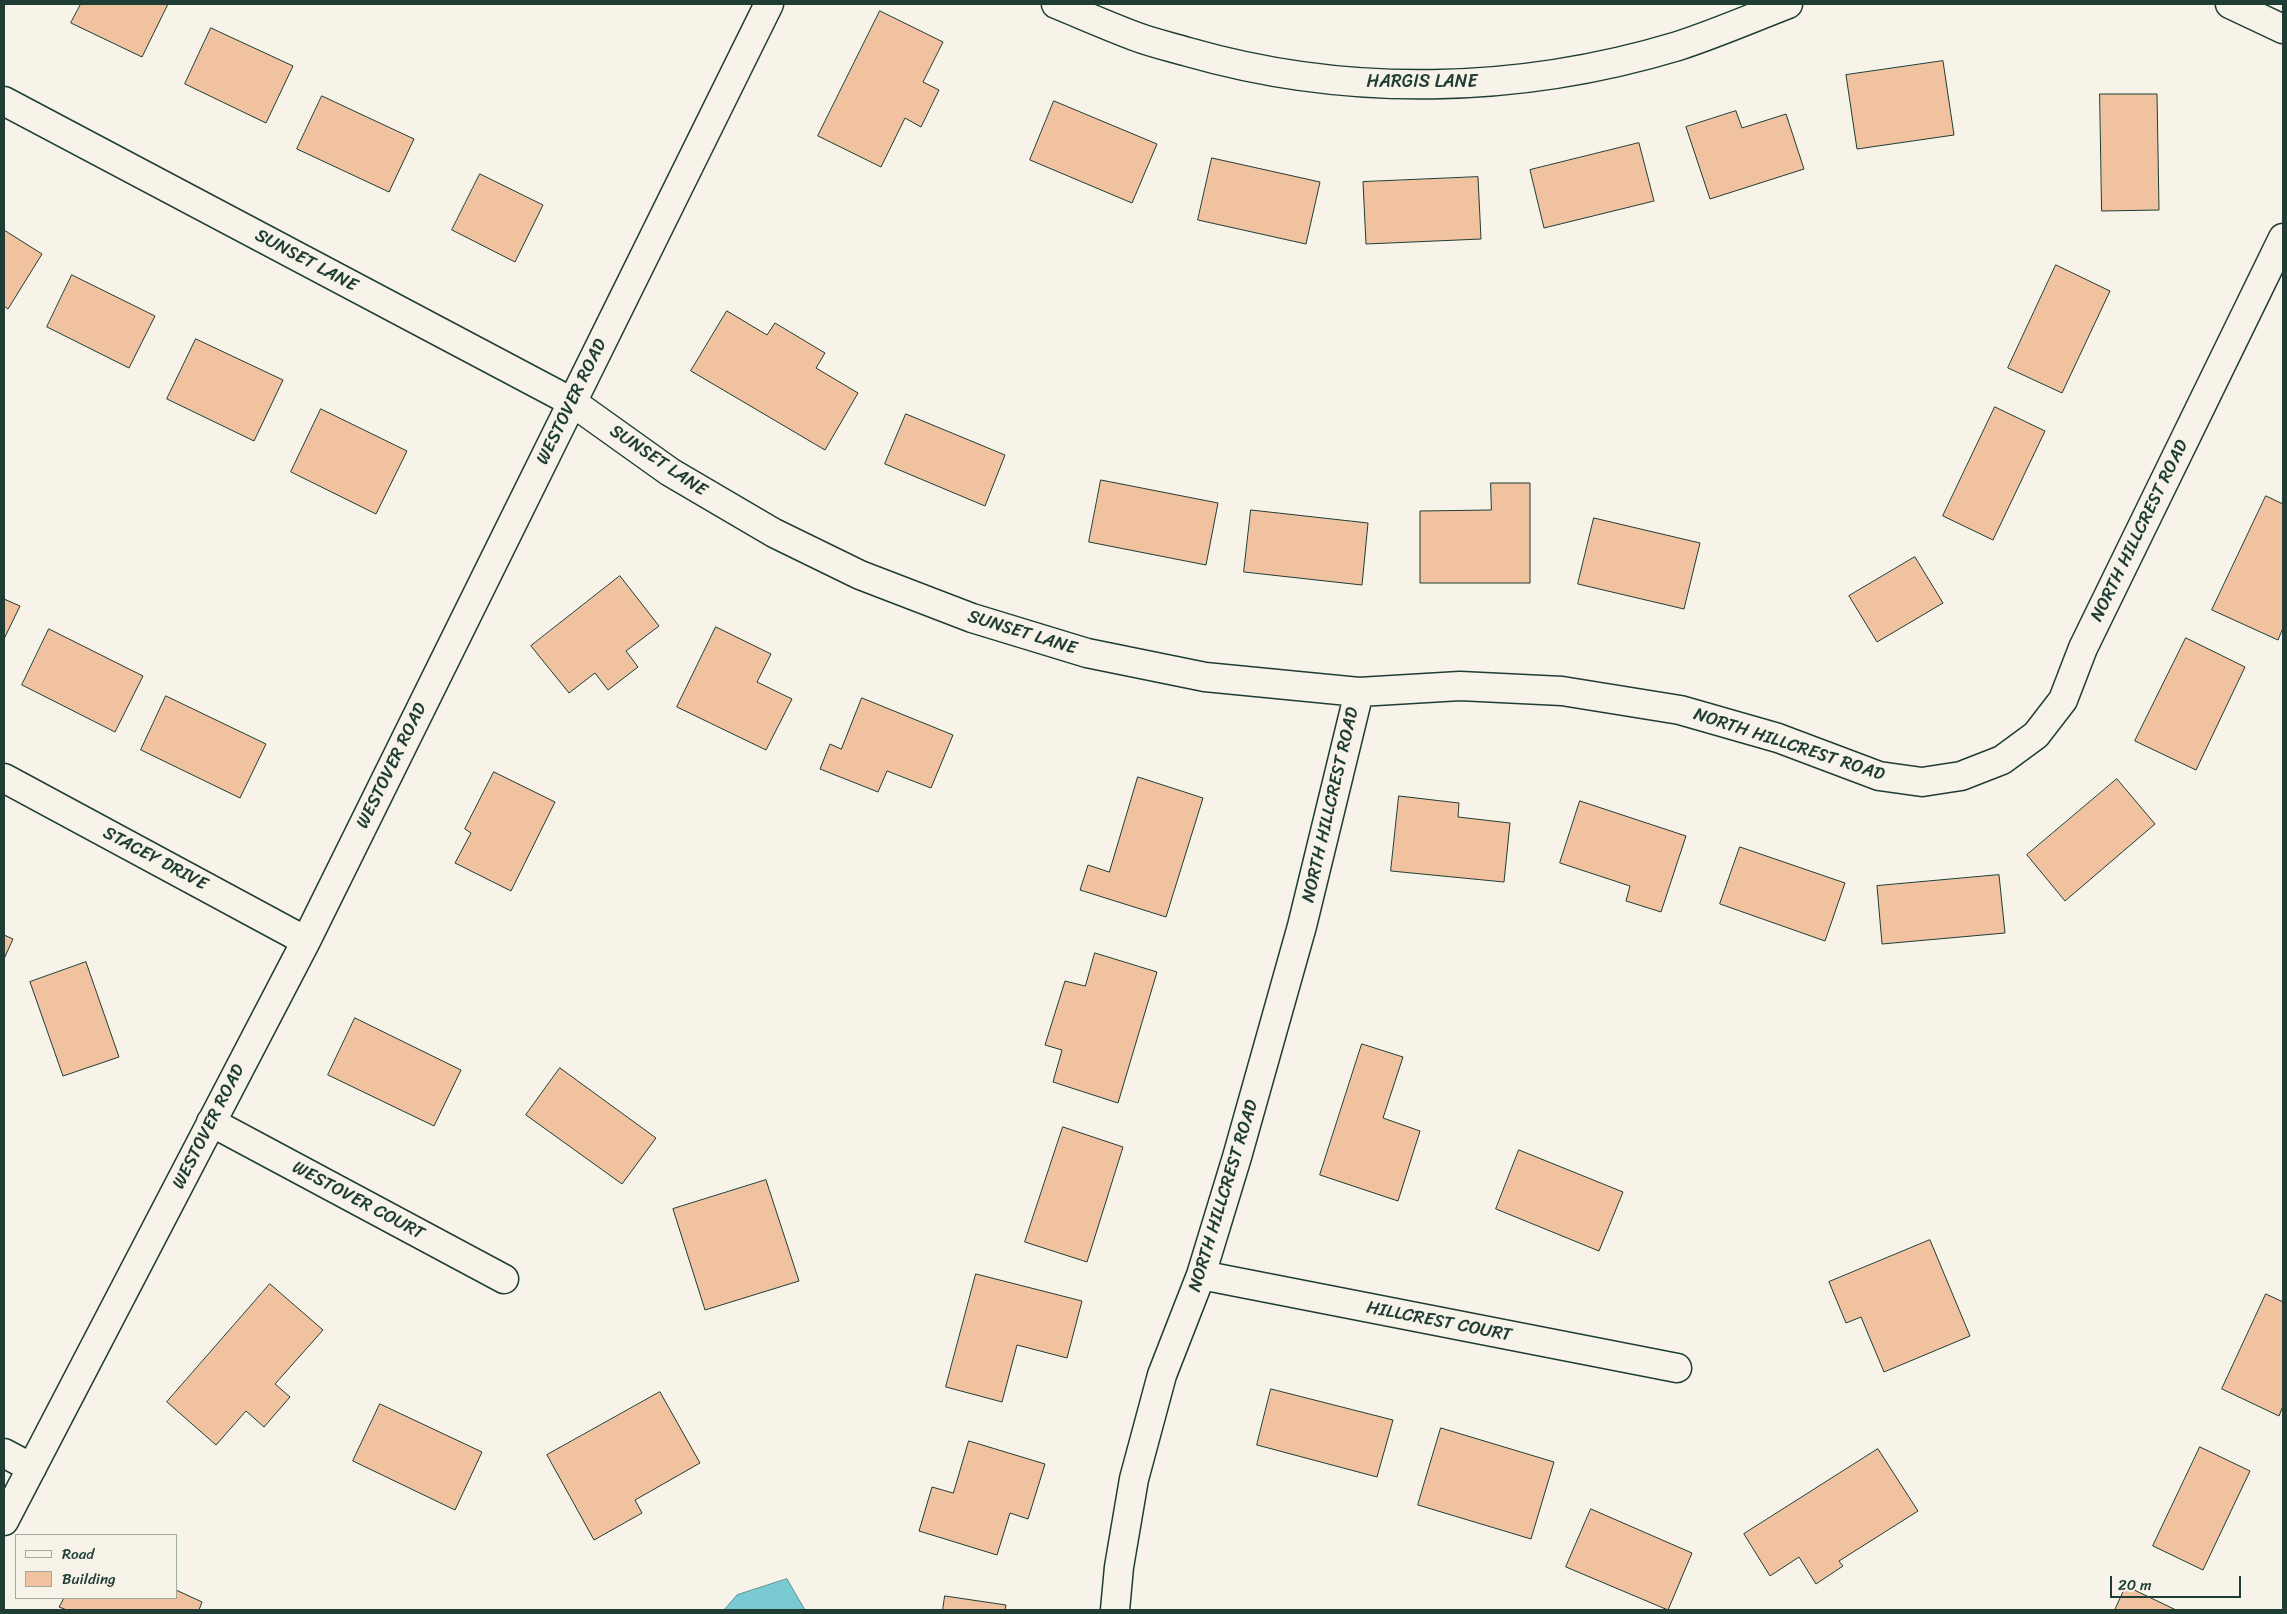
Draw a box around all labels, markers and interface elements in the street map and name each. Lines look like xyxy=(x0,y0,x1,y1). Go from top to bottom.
street label: HARGIS LANE xyxy=(1367,71,1477,93)
street label: SUNSET LANE xyxy=(251,225,361,297)
street label: WESTOVER ROAD xyxy=(532,336,612,468)
street label: SUNSET LANE xyxy=(605,420,711,502)
street label: NORTH HILLCREST ROAD xyxy=(2087,437,2193,625)
street label: SUNSET LANE xyxy=(965,606,1079,660)
street label: WESTOVER ROAD xyxy=(352,700,432,832)
street label: NORTH HILLCREST ROAD xyxy=(1691,704,1887,786)
street label: NORTH HILLCREST ROAD xyxy=(1298,705,1364,905)
street label: STACEY DRIVE xyxy=(99,822,211,896)
street label: WESTOVER ROAD xyxy=(168,1061,250,1193)
street label: NORTH HILLCREST ROAD xyxy=(1185,1097,1263,1295)
street label: WESTOVER COURT xyxy=(288,1157,428,1245)
street label: HILLCREST COURT xyxy=(1365,1297,1513,1347)
legend xyxy=(15,1534,178,1599)
text: Road xyxy=(62,1541,94,1567)
text: Building xyxy=(62,1566,116,1592)
scale bar xyxy=(2112,1566,2243,1598)
text: 20 m xyxy=(2118,1572,2152,1598)

